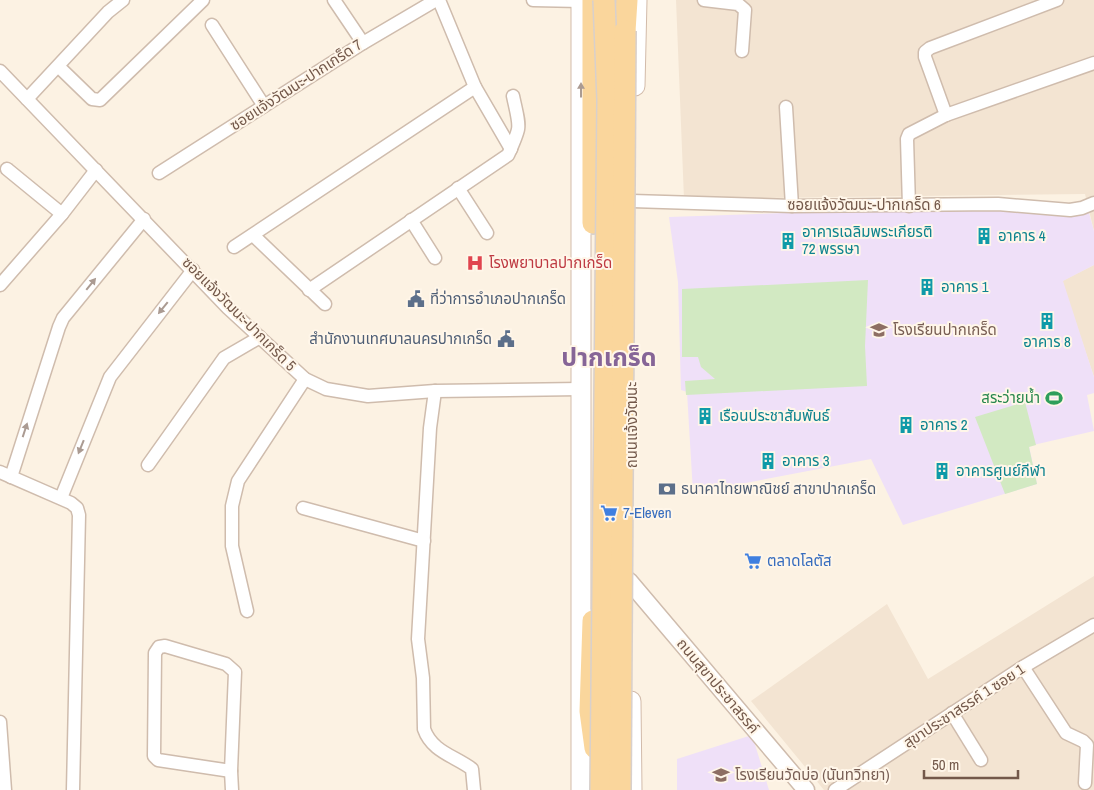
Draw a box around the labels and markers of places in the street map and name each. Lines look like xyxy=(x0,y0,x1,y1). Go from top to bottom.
place label: อาคารเฉลิมพระเกียรติ 72 พรรษา xyxy=(802,221,932,259)
place label: อาคาร 4 xyxy=(998,225,1046,246)
building icon: อาคาร 4 xyxy=(974,226,994,246)
building icon: อาคารเฉลิมพระเกียรติ 72 พรรษา xyxy=(778,231,798,251)
place label: โรงพยาบาลปากเกร็ด xyxy=(489,252,612,273)
hospital icon: โรงพยาบาลปากเกร็ด xyxy=(465,253,485,273)
place label: อาคาร 1 xyxy=(941,276,989,297)
building icon: อาคาร 1 xyxy=(917,277,937,297)
place label: ที่ว่าการอำเภอปากเกร็ด xyxy=(430,288,566,309)
public building icon: ที่ว่าการอำเภอปากเกร็ด xyxy=(406,289,426,309)
building icon: อาคาร 8 xyxy=(1037,311,1057,331)
place label: โรงเรียนปากเกร็ด xyxy=(893,319,997,340)
school or university icon: โรงเรียนปากเกร็ด xyxy=(869,320,889,340)
place label: สำนักงานเทศบาลนครปากเกร็ด xyxy=(309,328,492,349)
public building icon: สำนักงานเทศบาลนครปากเกร็ด xyxy=(496,329,516,349)
place label: อาคาร 8 xyxy=(1023,331,1071,352)
place label: สระว่ายน้ำ xyxy=(981,387,1040,408)
sports icon: สระว่ายน้ำ xyxy=(1044,388,1064,408)
place label: เรือนประชาสัมพันธ์ xyxy=(719,405,830,426)
building icon: เรือนประชาสัมพันธ์ xyxy=(695,406,715,426)
place label: อาคาร 2 xyxy=(920,414,968,435)
building icon: อาคาร 2 xyxy=(896,415,916,435)
place label: อาคาร 3 xyxy=(782,450,830,471)
building icon: อาคาร 3 xyxy=(758,451,778,471)
place label: อาคารศูนย์กีฬา xyxy=(956,460,1046,481)
building icon: อาคารศูนย์กีฬา xyxy=(932,461,952,481)
place label: ธนาคาไทยพาณิชย์ สาขาปากเกร็ด xyxy=(681,478,876,499)
bank icon: ธนาคาไทยพาณิชย์ สาขาปากเกร็ด xyxy=(657,479,677,499)
place label: 7-Eleven xyxy=(623,502,672,523)
supermarket icon: 7-Eleven xyxy=(599,503,619,523)
place label: ตลาดโลตัส xyxy=(767,550,832,571)
supermarket icon: ตลาดโลตัส xyxy=(743,551,763,571)
place label: โรงเรียนวัดบ่อ (นันทวิทยา) xyxy=(735,764,890,785)
school or university icon: โรงเรียนวัดบ่อ (นันทวิทยา) xyxy=(711,765,731,785)

